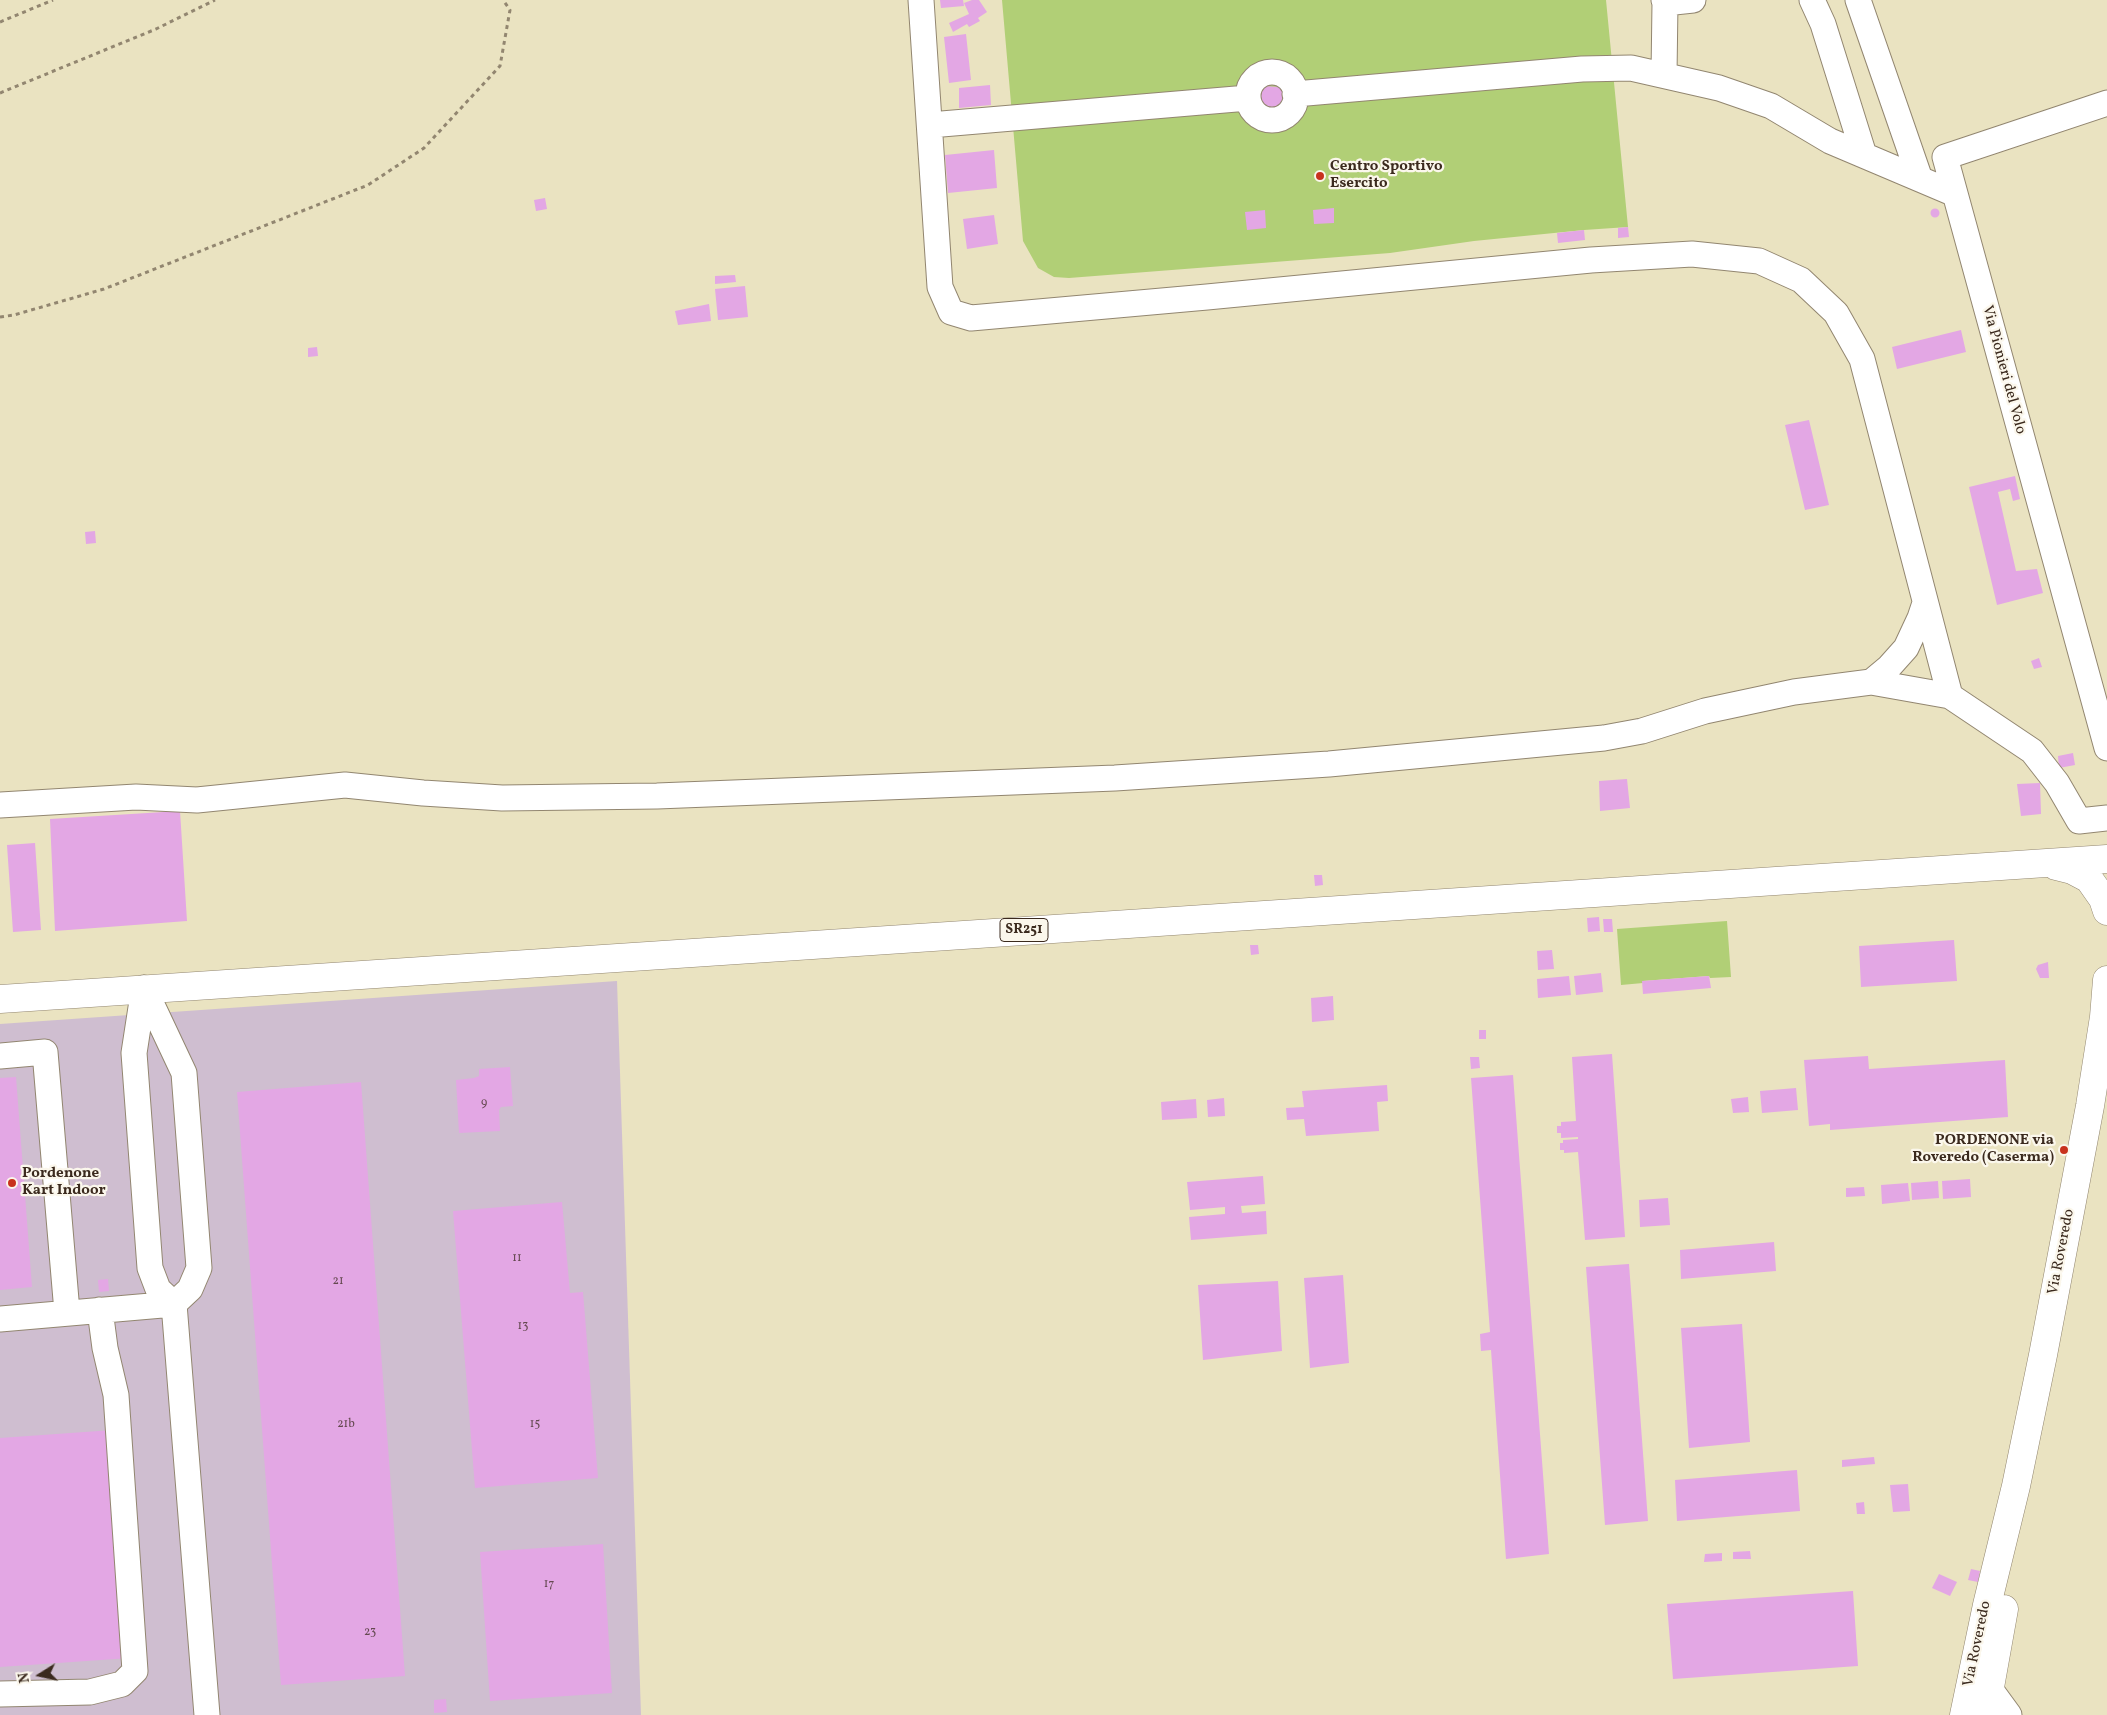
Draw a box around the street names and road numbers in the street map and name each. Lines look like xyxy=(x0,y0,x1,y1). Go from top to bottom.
street label: Via Pionieri del Volo xyxy=(1977,304,2029,436)
road number: SR251 xyxy=(1000,918,1048,942)
street label: Via Roveredo xyxy=(2045,1208,2079,1296)
street label: Via Roveredo xyxy=(1960,1600,1996,1688)

